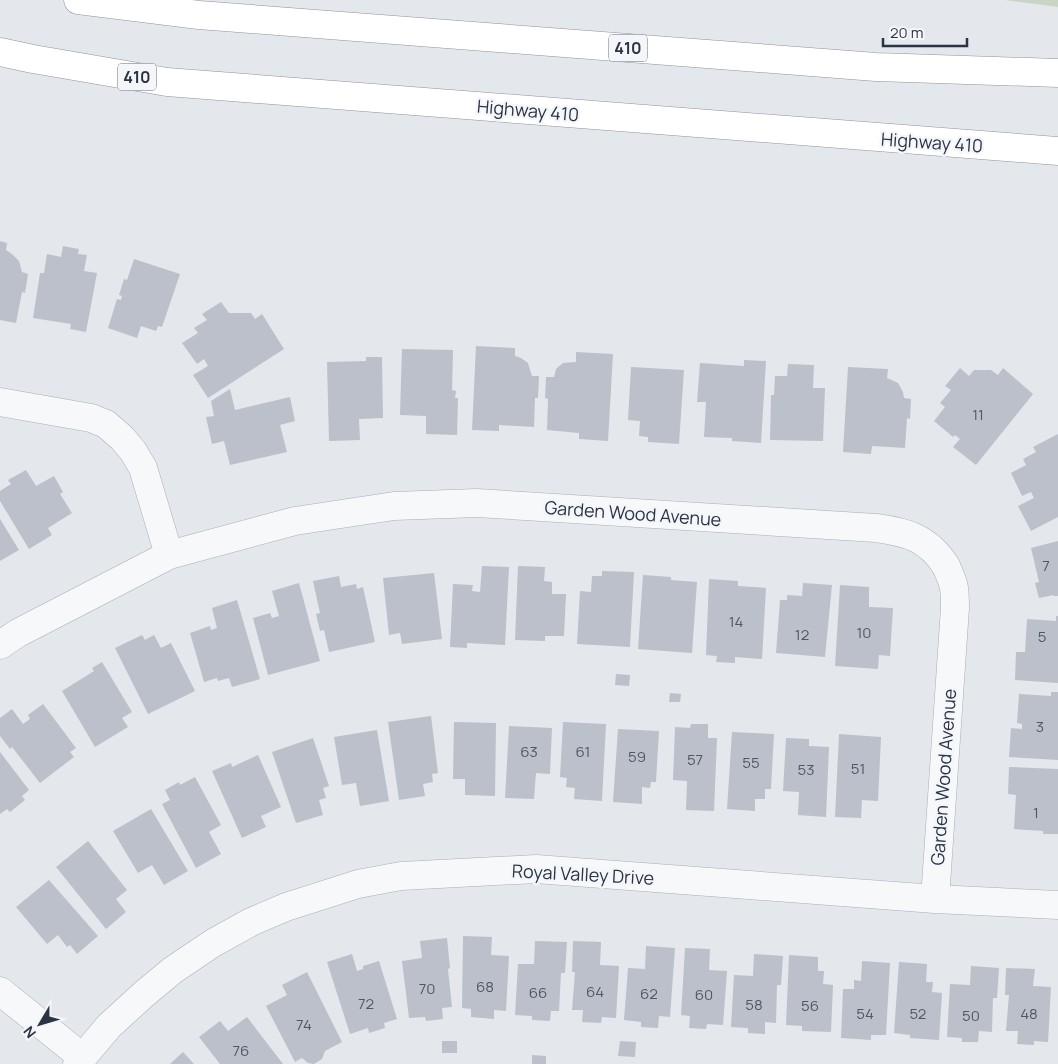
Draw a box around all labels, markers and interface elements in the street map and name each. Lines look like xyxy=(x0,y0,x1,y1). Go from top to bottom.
scale bar xyxy=(883,15,967,47)
text: 20 m xyxy=(890,22,923,43)
road number: 410 xyxy=(609,34,647,62)
road number: 410 xyxy=(118,64,156,90)
street label: Highway 410 xyxy=(476,94,580,126)
street label: Highway 410 xyxy=(880,126,984,158)
house number: 11 xyxy=(972,404,984,425)
street label: Garden Wood Avenue xyxy=(544,495,722,531)
house number: 7 xyxy=(1042,555,1050,576)
house number: 14 xyxy=(729,611,743,632)
house number: 10 xyxy=(857,622,872,643)
house number: 12 xyxy=(795,624,809,645)
house number: 5 xyxy=(1038,626,1046,647)
street label: Garden Wood Avenue xyxy=(925,688,961,866)
house number: 3 xyxy=(1036,716,1044,737)
house number: 63 xyxy=(520,741,538,762)
house number: 61 xyxy=(576,741,590,762)
house number: 59 xyxy=(628,746,646,767)
house number: 57 xyxy=(687,749,703,770)
house number: 55 xyxy=(742,752,760,773)
house number: 51 xyxy=(851,758,865,779)
house number: 53 xyxy=(798,759,814,780)
house number: 1 xyxy=(1033,802,1039,823)
street label: Royal Valley Drive xyxy=(511,858,655,890)
house number: 68 xyxy=(476,976,494,997)
house number: 70 xyxy=(419,978,435,999)
house number: 64 xyxy=(586,981,604,1002)
house number: 66 xyxy=(529,982,547,1003)
house number: 62 xyxy=(640,983,658,1004)
house number: 60 xyxy=(695,984,713,1005)
house number: 72 xyxy=(358,993,374,1014)
house number: 58 xyxy=(745,994,763,1015)
house number: 56 xyxy=(801,995,819,1016)
north arrow xyxy=(15,999,65,1049)
house number: 54 xyxy=(856,1003,874,1024)
house number: 52 xyxy=(910,1003,926,1024)
house number: 48 xyxy=(1020,1003,1038,1024)
house number: 50 xyxy=(962,1005,980,1026)
house number: 74 xyxy=(296,1014,312,1035)
text: N xyxy=(19,1022,40,1042)
house number: 76 xyxy=(233,1040,249,1061)

